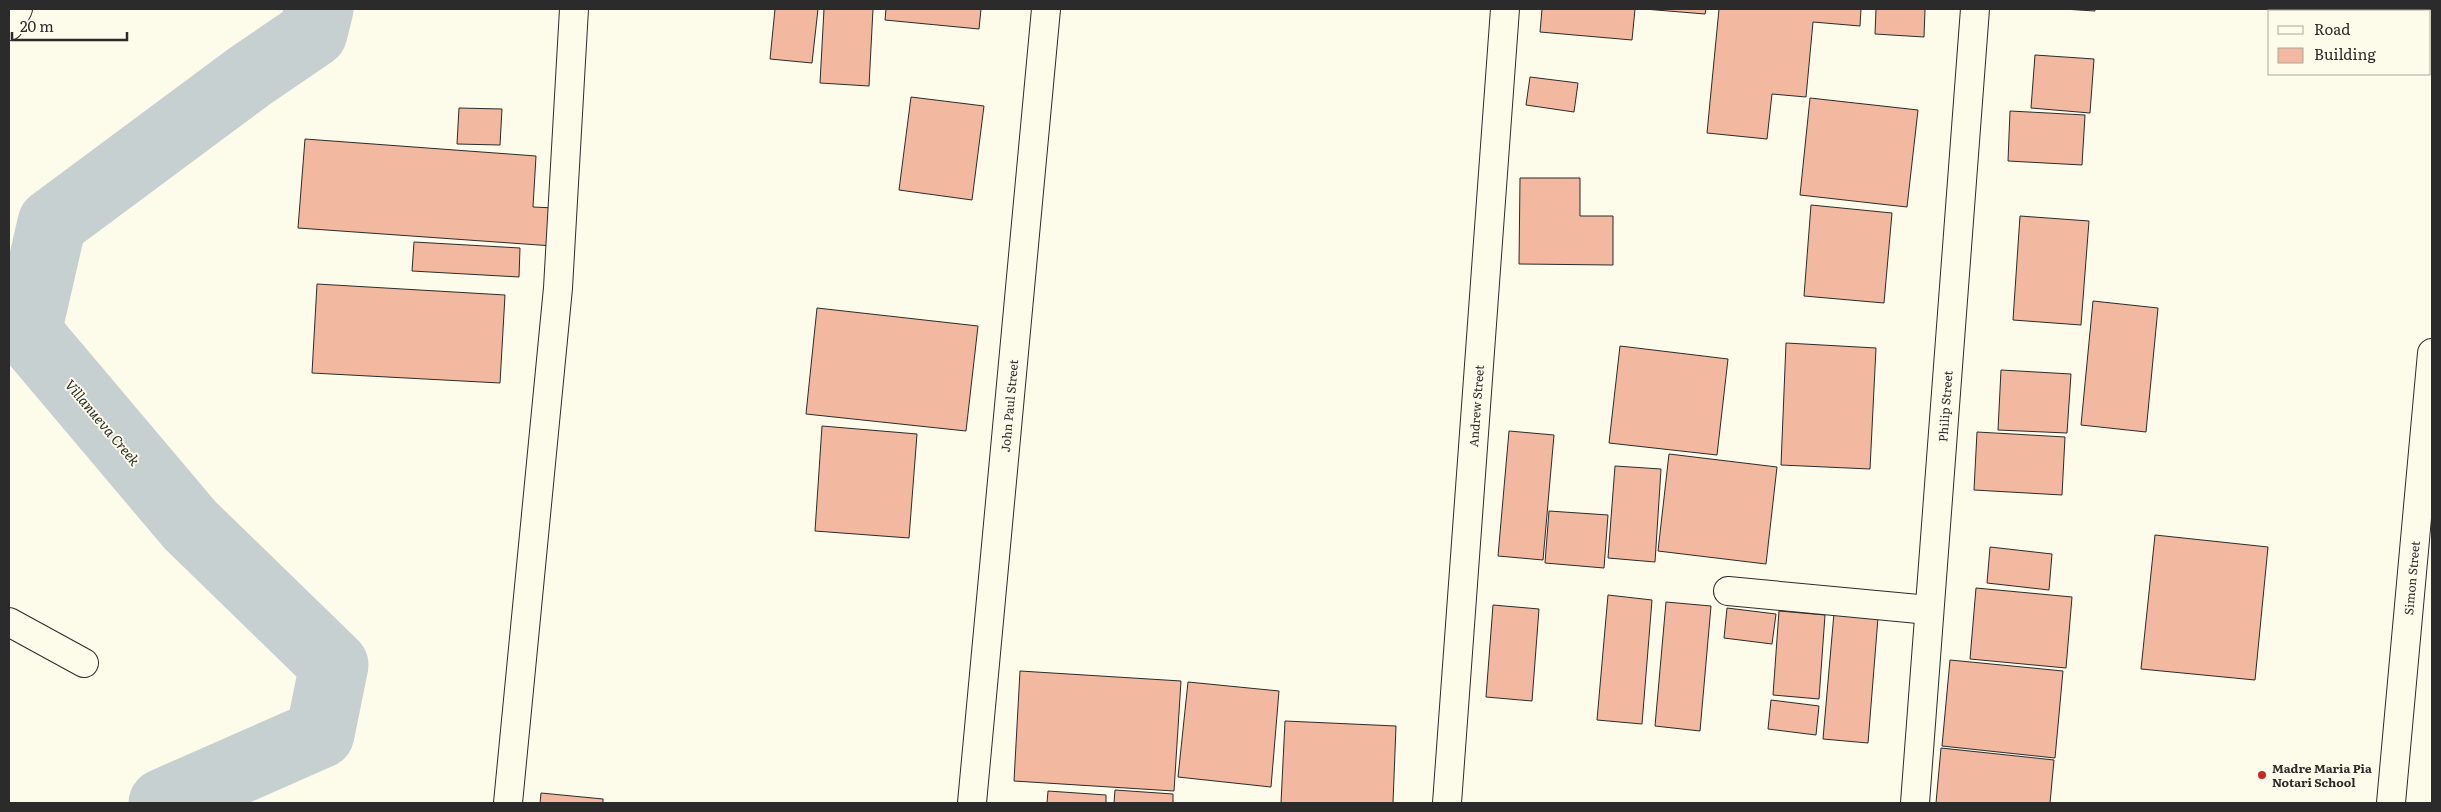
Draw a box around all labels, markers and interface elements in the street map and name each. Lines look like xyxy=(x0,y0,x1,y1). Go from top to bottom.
scale bar xyxy=(12,10,128,42)
legend xyxy=(2268,10,2431,75)
text: 20 m xyxy=(20,14,54,37)
text: Road xyxy=(2314,17,2350,40)
text: Building xyxy=(2314,42,2376,65)
street label: John Paul Street xyxy=(996,358,1022,453)
street label: Andrew Street xyxy=(1464,364,1488,448)
street label: Philip Street xyxy=(1933,370,1957,442)
water label: Villanueva Creek xyxy=(61,375,145,470)
street label: Simon Street xyxy=(2399,540,2424,616)
place label: Madre Maria Pia Notari School xyxy=(2272,759,2372,791)
marker: Madre Maria Pia Notari School xyxy=(2256,769,2268,781)

